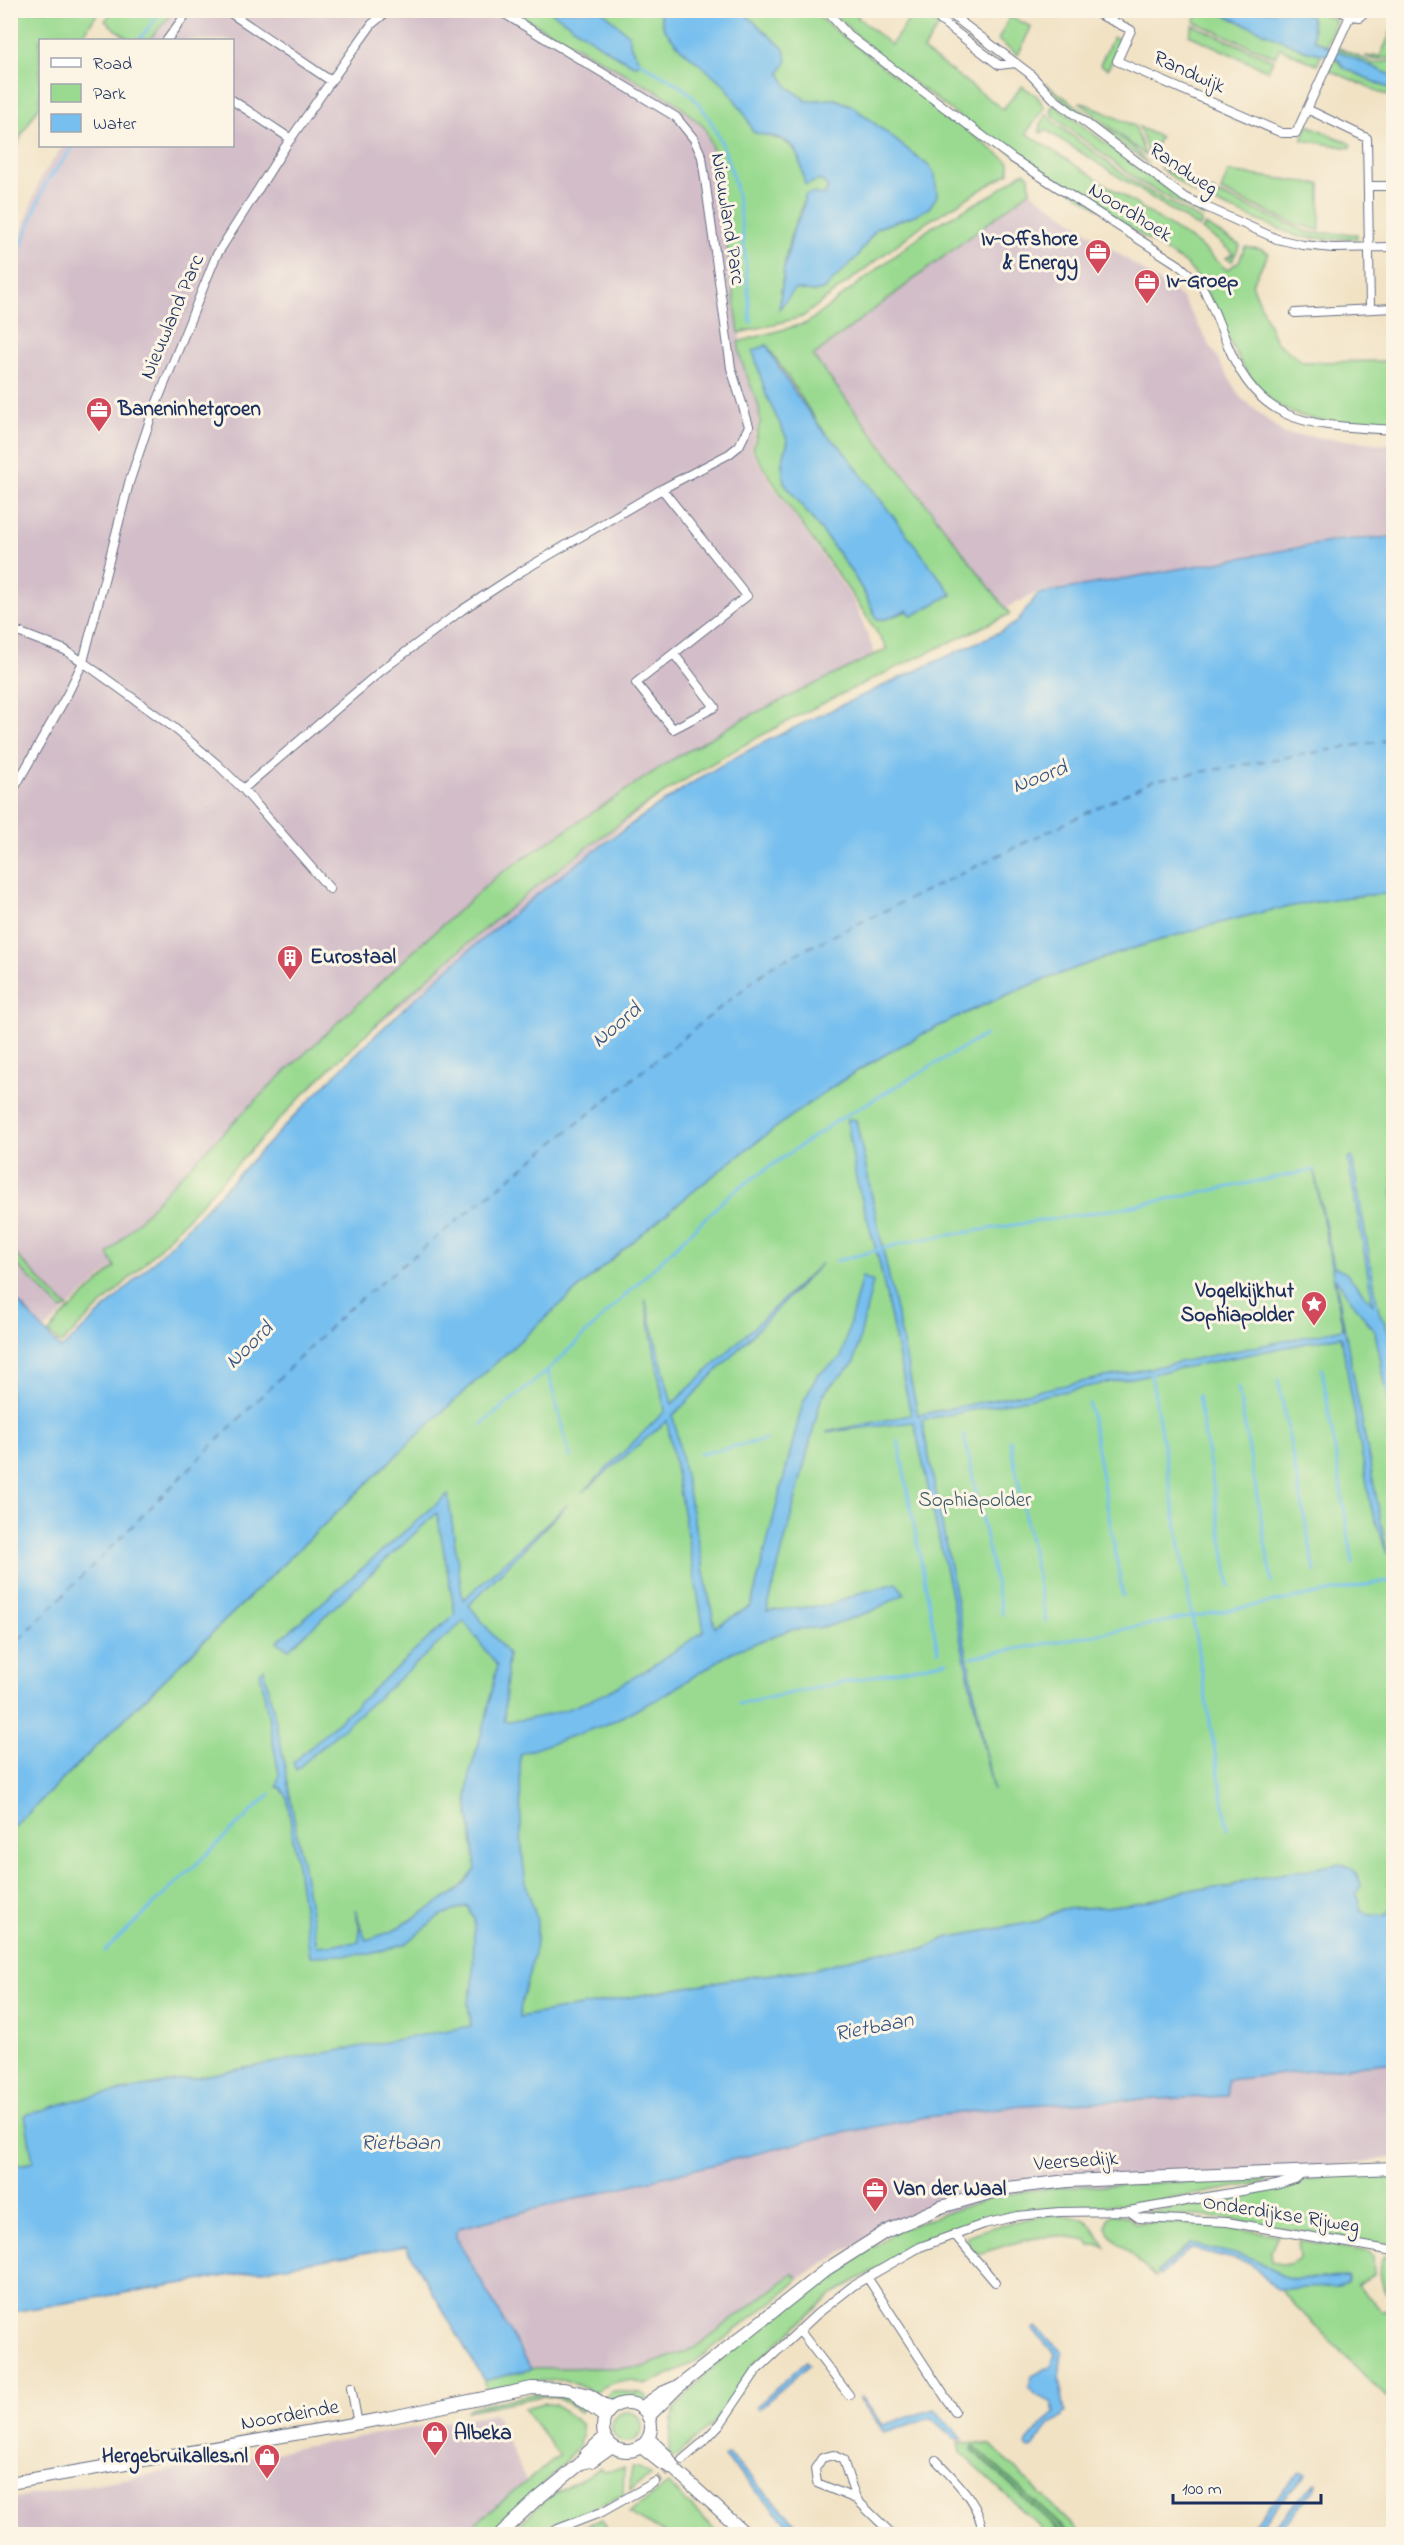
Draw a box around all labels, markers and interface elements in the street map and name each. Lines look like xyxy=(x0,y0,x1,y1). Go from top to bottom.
legend xyxy=(39,39,234,147)
street label: Randwijk xyxy=(1148,44,1231,102)
text: Road xyxy=(93,52,132,78)
text: Park xyxy=(93,82,126,108)
text: Water xyxy=(93,112,137,138)
street label: Randweg xyxy=(1141,136,1224,206)
street label: Nieuwland Parc xyxy=(702,151,752,288)
street label: Noordhoek xyxy=(1082,175,1178,251)
place label: Iv-Offshore & Energy xyxy=(981,225,1079,281)
office icon: Iv-Offshore & Energy xyxy=(1083,237,1113,275)
street label: Nieuwland Parc xyxy=(133,249,213,384)
office icon: Iv-Groep xyxy=(1132,267,1162,305)
place label: Iv-Groep xyxy=(1166,267,1238,297)
office icon: Baneninhetgroen xyxy=(84,395,114,433)
place label: Baneninhetgroen xyxy=(117,395,261,427)
water label: Noord xyxy=(1008,752,1074,803)
building icon: Eurostaal xyxy=(275,943,305,981)
place label: Eurostaal xyxy=(310,943,397,973)
water label: Noord xyxy=(585,994,650,1057)
place label: Vogelkijkhut Sophiapolder xyxy=(1181,1277,1295,1331)
place icon: Vogelkijkhut Sophiapolder xyxy=(1299,1289,1329,1327)
water label: Noord xyxy=(218,1314,283,1377)
park label: Sophiapolder xyxy=(918,1486,1032,1516)
water label: Rietbaan xyxy=(832,2004,917,2051)
water label: Rietbaan xyxy=(360,2128,441,2160)
street label: Veersedijk xyxy=(1032,2144,1120,2180)
office icon: Van der Waal xyxy=(860,2175,890,2213)
place label: Van der Waal xyxy=(893,2175,1007,2205)
street label: Onderdijkse Rijweg xyxy=(1200,2188,1362,2244)
street label: Noordeinde xyxy=(239,2393,342,2439)
shop icon: Albeka xyxy=(420,2419,450,2457)
place label: Albeka xyxy=(454,2419,512,2449)
place label: Hergebruikalles.nl xyxy=(102,2442,248,2474)
shop icon: Hergebruikalles.nl xyxy=(252,2442,282,2480)
scale bar xyxy=(1173,2467,1322,2505)
text: 100 m xyxy=(1182,2477,1222,2503)

